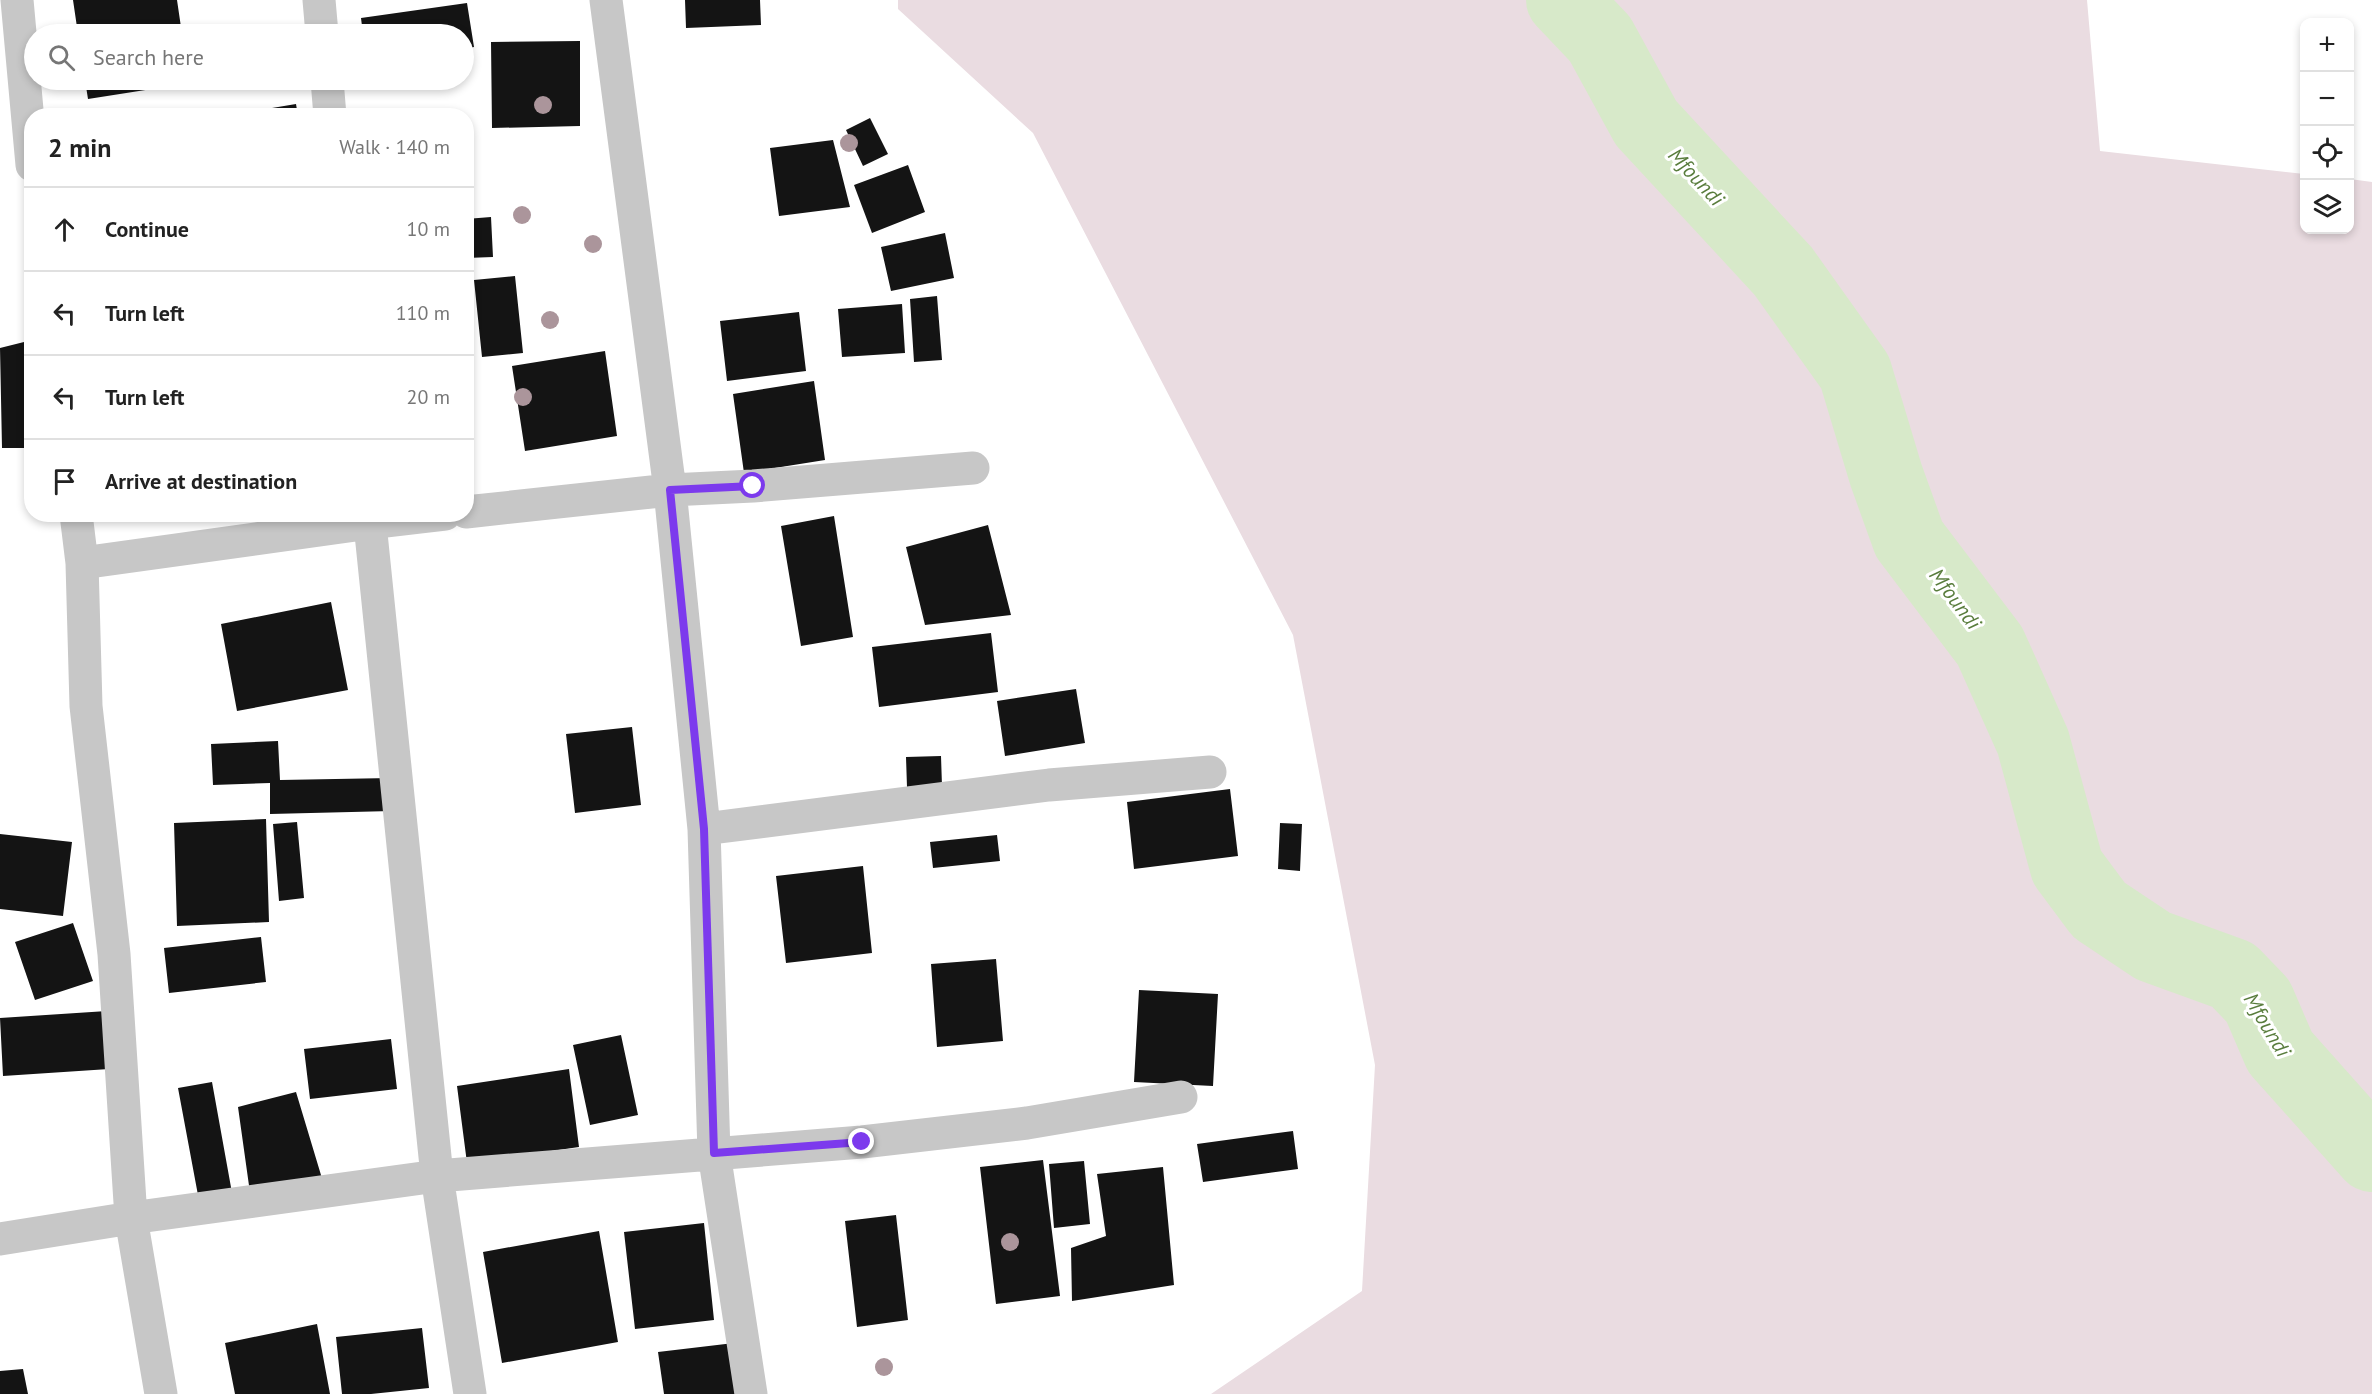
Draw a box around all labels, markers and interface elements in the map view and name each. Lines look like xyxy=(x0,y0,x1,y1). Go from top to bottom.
map controls xyxy=(2300,18,2354,234)
button: + xyxy=(2300,18,2354,72)
search box xyxy=(24,24,474,90)
icon: search xyxy=(45,41,78,74)
text: Search here xyxy=(93,43,204,71)
button: − xyxy=(2300,72,2354,126)
button: locate xyxy=(2300,126,2354,180)
text: 2 min xyxy=(48,131,111,164)
text: Walk · 140 m xyxy=(339,134,450,160)
water label: Mfoundi xyxy=(1663,142,1730,212)
button: layers xyxy=(2300,180,2354,234)
icon: ahead xyxy=(48,213,81,246)
text: Continue xyxy=(105,215,189,243)
text: 10 m xyxy=(407,216,450,242)
icon: left xyxy=(48,297,81,330)
text: Turn left xyxy=(105,299,185,327)
text: 110 m xyxy=(396,300,450,326)
icon: left xyxy=(48,381,81,414)
text: Turn left xyxy=(105,383,185,411)
text: 20 m xyxy=(407,384,450,410)
icon: arrive xyxy=(48,465,81,498)
text: Arrive at destination xyxy=(105,467,297,495)
route start xyxy=(739,472,765,498)
water label: Mfoundi xyxy=(1924,563,1988,635)
water label: Mfoundi xyxy=(2238,988,2297,1062)
route end xyxy=(848,1128,874,1154)

